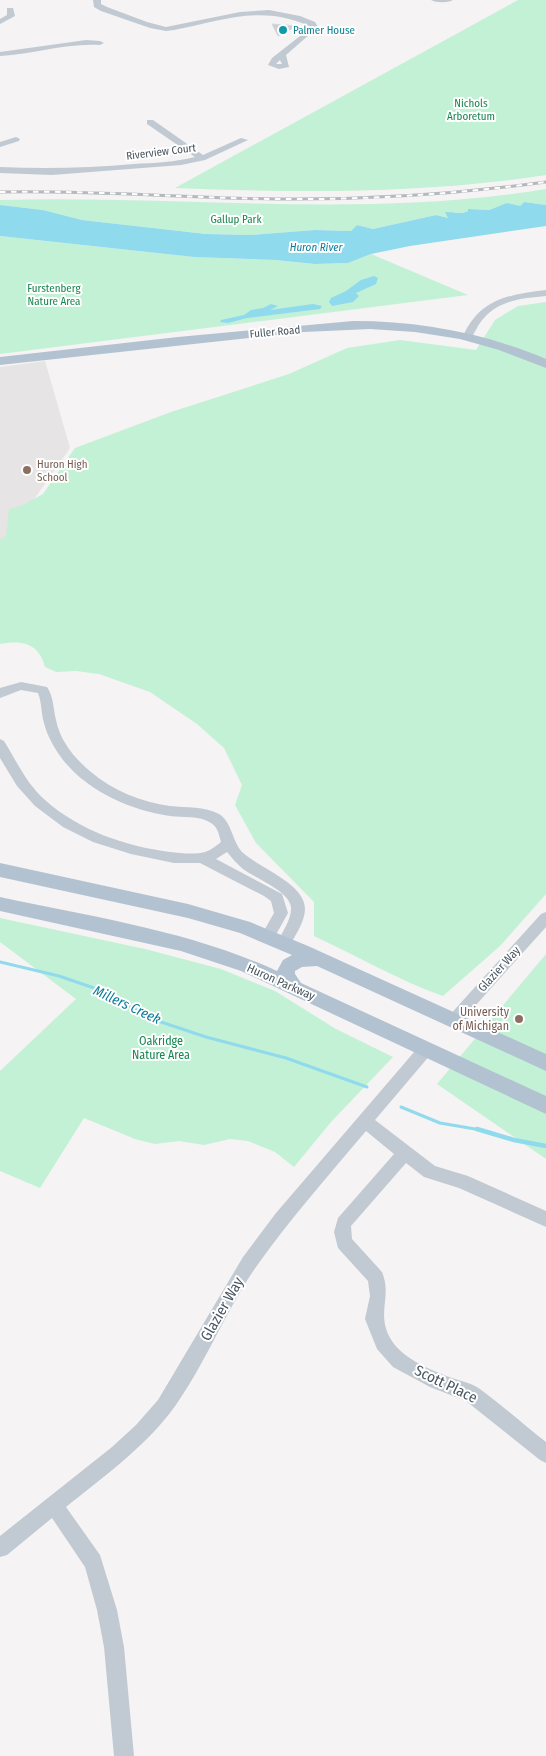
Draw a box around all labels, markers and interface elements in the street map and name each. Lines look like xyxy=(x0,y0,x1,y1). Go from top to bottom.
marker: Palmer House xyxy=(277,24,289,36)
place label: Palmer House xyxy=(293,24,355,37)
park label: Nichols Arboretum xyxy=(447,97,495,123)
street label: Riverview Court xyxy=(125,141,197,163)
park label: Gallup Park xyxy=(210,213,262,226)
water label: Huron River xyxy=(290,241,343,254)
park label: Furstenberg Nature Area xyxy=(27,282,81,308)
street label: Fuller Road xyxy=(249,323,301,341)
place label: Huron High School xyxy=(37,458,88,484)
marker: Huron High School xyxy=(21,464,33,476)
street label: Glazier Way xyxy=(475,943,523,995)
street label: Huron Parkway xyxy=(245,961,318,1003)
water label: Millers Creek xyxy=(91,982,164,1028)
place label: University of Michigan xyxy=(453,1005,510,1033)
marker: University of Michigan xyxy=(513,1013,525,1025)
park label: Oakridge Nature Area xyxy=(132,1034,190,1062)
street label: Glazier Way xyxy=(197,1274,248,1344)
street label: Scott Place xyxy=(412,1361,480,1407)

